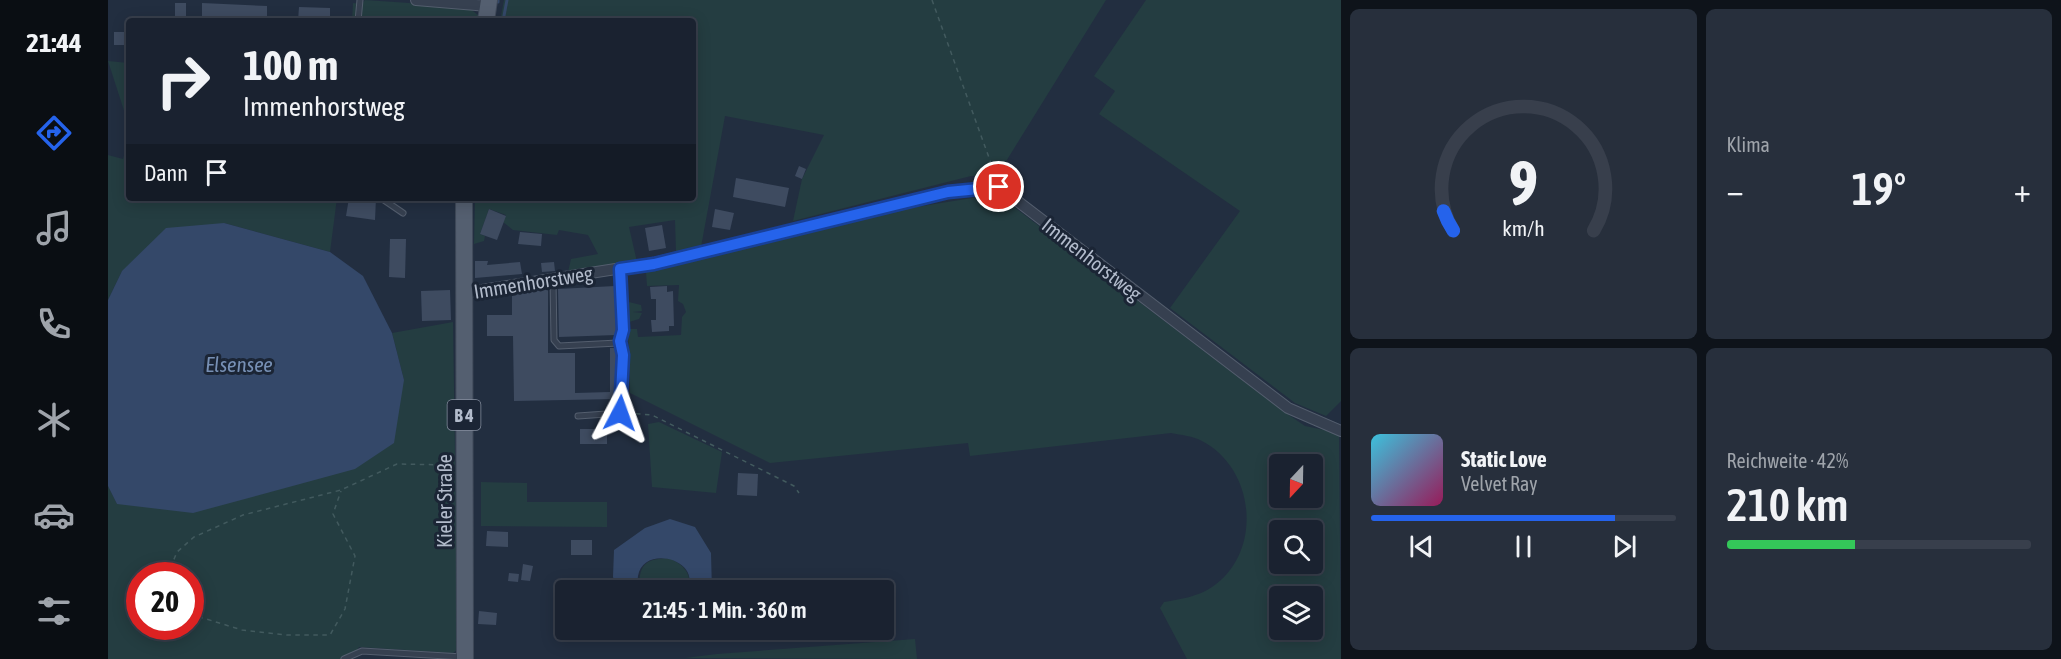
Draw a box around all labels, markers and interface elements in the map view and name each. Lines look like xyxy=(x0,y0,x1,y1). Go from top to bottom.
text: 21:44 xyxy=(26,27,82,58)
text: 100 m xyxy=(243,41,338,89)
icon: right xyxy=(144,42,222,120)
text: Immenhorstweg xyxy=(243,91,405,122)
icon: directions xyxy=(33,112,75,154)
text: Klima xyxy=(1727,133,1770,156)
text: 9 xyxy=(1509,147,1538,218)
icon: arrive xyxy=(200,156,233,189)
text: Dann xyxy=(144,160,188,186)
pin xyxy=(973,161,1024,212)
text: 19° xyxy=(1851,163,1906,215)
icon: arrive xyxy=(982,170,1015,203)
text: − xyxy=(1727,171,1744,209)
text: + xyxy=(2014,171,2031,209)
icon: music xyxy=(33,207,75,249)
street label: Immenhorstweg xyxy=(1038,213,1147,305)
text: km/h xyxy=(1502,216,1545,241)
street label: Immenhorstweg xyxy=(472,261,594,303)
icon: phone xyxy=(33,303,75,345)
water label: Elsensee xyxy=(205,352,273,376)
position arrow xyxy=(588,381,652,445)
icon: climate xyxy=(33,399,75,441)
road number: B 4 xyxy=(448,400,480,430)
text: Static Love xyxy=(1461,446,1547,472)
text: Reichweite · 42% xyxy=(1727,449,1848,472)
street label: Kieler Straße xyxy=(433,454,456,548)
north arrow xyxy=(1269,454,1323,508)
map controls xyxy=(1269,454,1323,640)
text: Velvet Ray xyxy=(1461,472,1538,495)
text: 210 km xyxy=(1727,479,1848,531)
icon: car xyxy=(33,494,75,536)
button: search xyxy=(1269,520,1323,574)
icon: previous xyxy=(1405,530,1438,563)
icon: pause xyxy=(1507,530,1540,563)
icon: next xyxy=(1608,530,1641,563)
speed limit sign: 20 xyxy=(126,562,204,640)
button: layers xyxy=(1269,586,1323,640)
icon: filters xyxy=(33,590,75,632)
text: 21:45 · 1 Min. · 360 m xyxy=(642,597,807,623)

